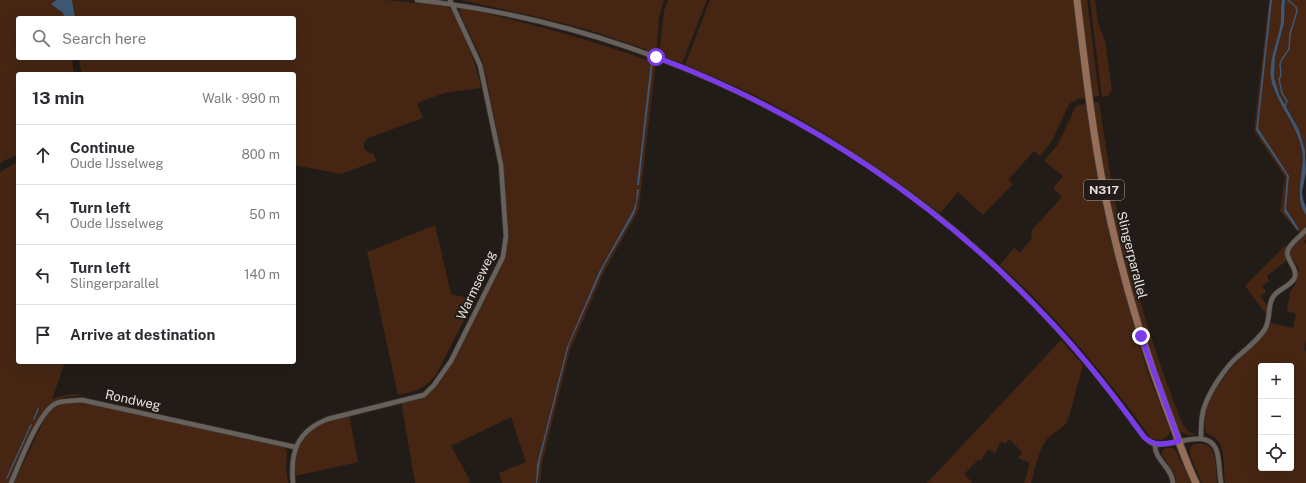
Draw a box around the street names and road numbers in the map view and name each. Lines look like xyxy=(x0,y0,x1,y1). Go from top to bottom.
road number: N317 xyxy=(1084,180,1124,200)
street label: Slingerparallel xyxy=(1114,210,1150,300)
street label: Warmseweg xyxy=(453,248,499,322)
street label: Rondweg xyxy=(104,387,162,413)

